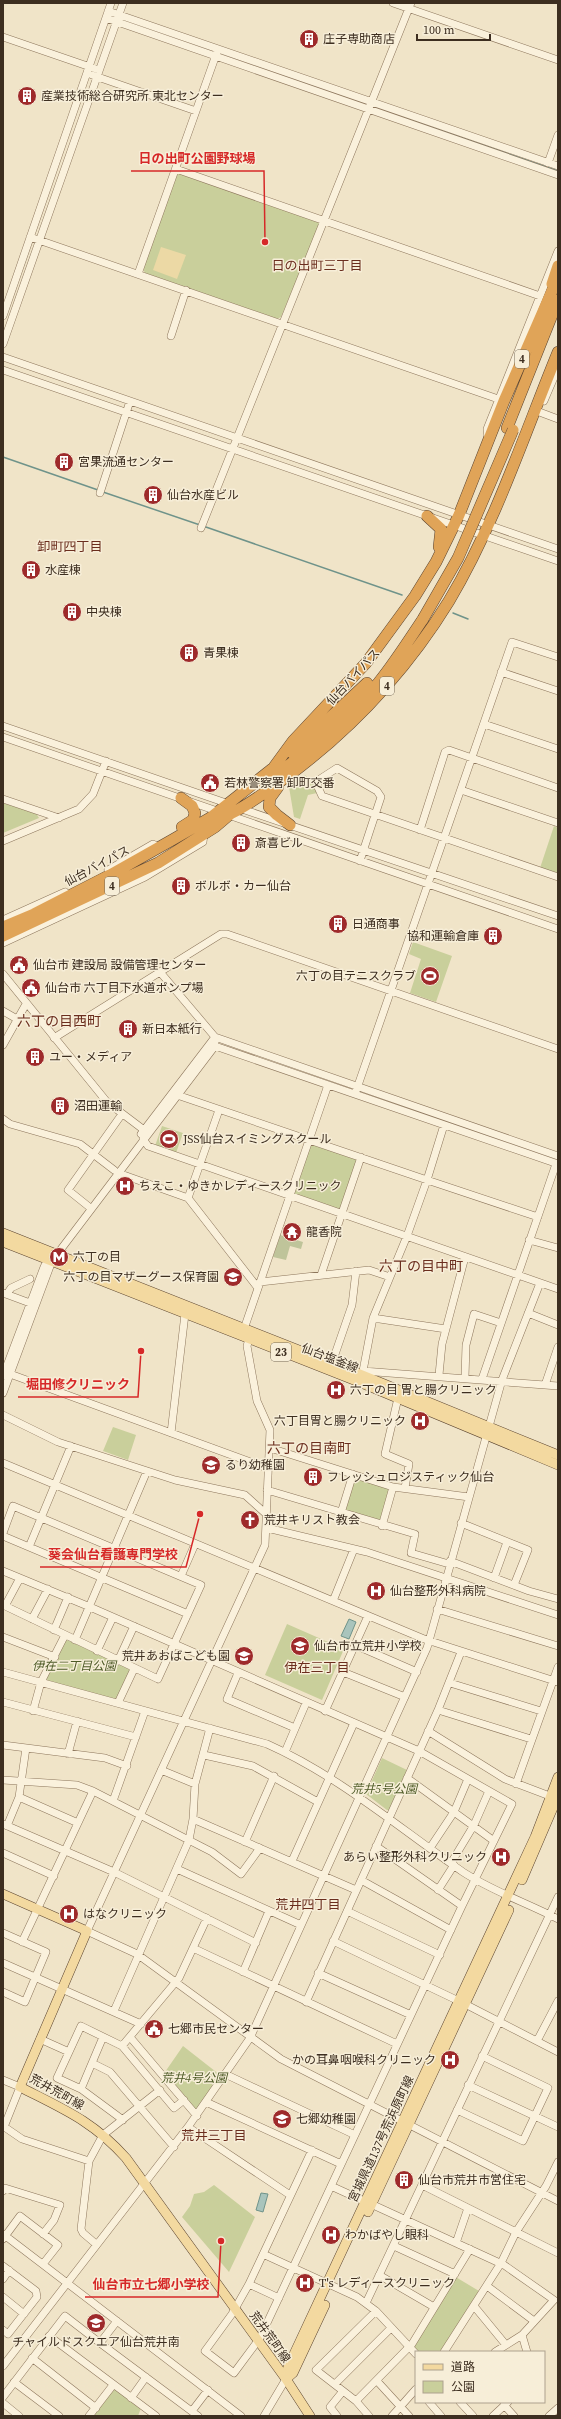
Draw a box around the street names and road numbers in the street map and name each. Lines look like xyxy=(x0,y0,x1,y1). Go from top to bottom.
road number: 4 xyxy=(515,350,529,368)
street label: 仙台バイパス xyxy=(323,645,383,709)
road number: 4 xyxy=(380,677,394,695)
street label: 仙台バイパス xyxy=(62,842,132,890)
road number: 4 xyxy=(105,877,119,895)
street label: 仙台塩釜線 xyxy=(299,1340,361,1376)
road number: 23 xyxy=(271,1343,291,1361)
street label: 荒井荒町線 xyxy=(27,2070,87,2114)
street label: 宮城県道137号荒浜原町線 xyxy=(345,2073,417,2205)
street label: 荒井荒町線 xyxy=(246,2308,294,2366)

